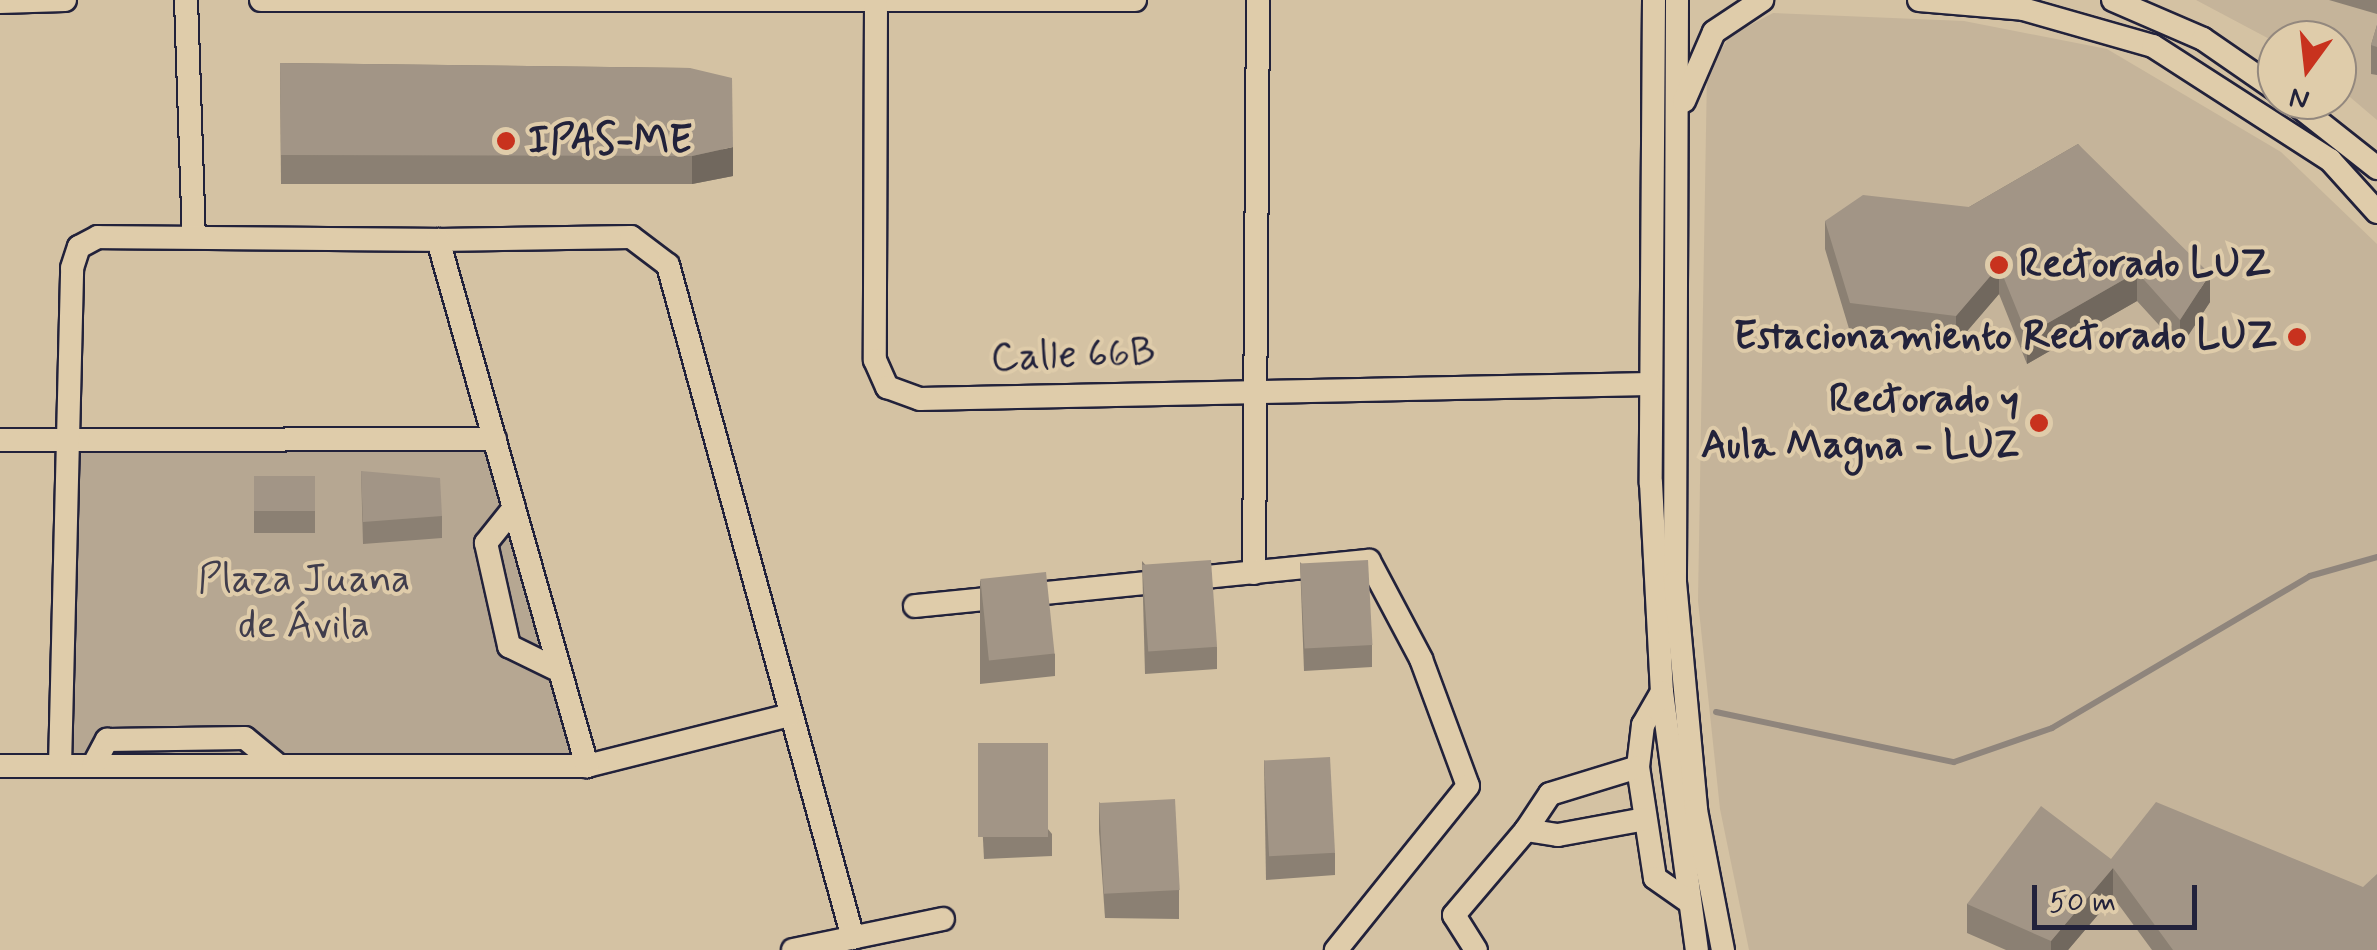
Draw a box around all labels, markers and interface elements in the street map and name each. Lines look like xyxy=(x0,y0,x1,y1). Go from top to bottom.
north arrow xyxy=(2257,20,2357,120)
text: N xyxy=(2286,77,2313,118)
place label: IPAS-ME xyxy=(528,117,692,165)
marker: IPAS-ME xyxy=(493,128,519,154)
place label: Rectorado LUZ xyxy=(2019,241,2266,289)
marker: Rectorado LUZ xyxy=(1988,254,2010,276)
place label: Estacionamiento Rectorado LUZ xyxy=(1741,313,2277,361)
marker: Estacionamiento Rectorado LUZ xyxy=(2286,326,2308,348)
street label: Calle 66B xyxy=(990,329,1156,383)
place label: Rectorado y Aula Magna - LUZ xyxy=(1695,376,2019,470)
marker: Rectorado y Aula Magna - LUZ xyxy=(2028,412,2050,434)
park label: Plaza Juana de Ávila xyxy=(199,556,409,650)
scale bar xyxy=(2037,865,2202,927)
text: 50 m xyxy=(2049,883,2116,922)

